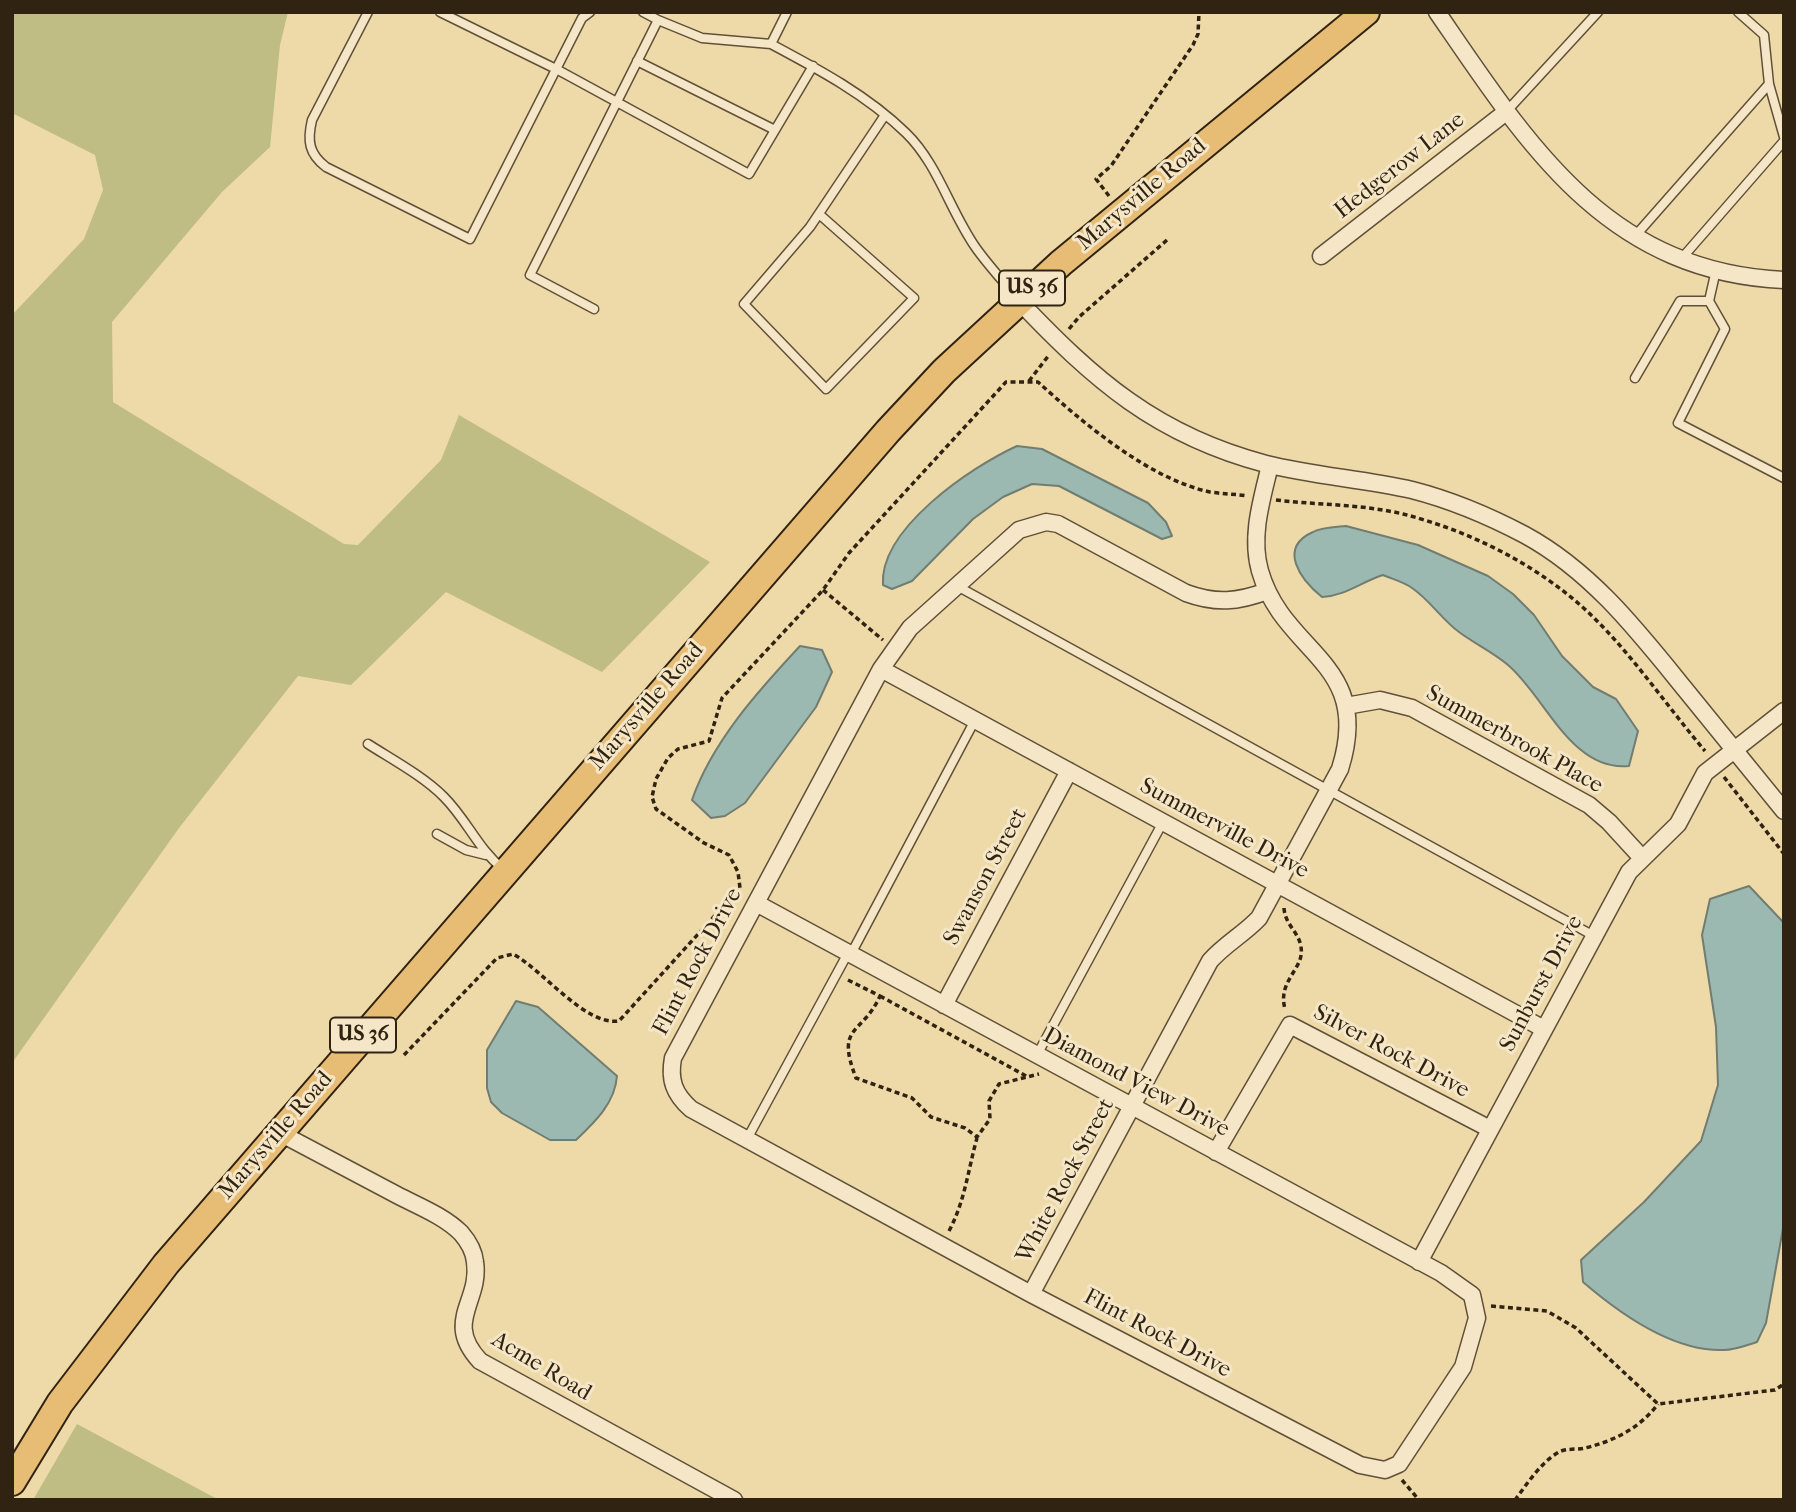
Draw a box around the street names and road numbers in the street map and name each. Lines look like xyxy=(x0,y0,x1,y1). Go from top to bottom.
street label: Hedgerow Lane xyxy=(1329,107,1471,225)
street label: Marysville Road xyxy=(1072,133,1212,257)
road number: US 36 xyxy=(999,270,1065,306)
street label: Marysville Road xyxy=(584,637,710,777)
street label: Summerbrook Place xyxy=(1421,680,1607,800)
street label: Summerville Drive xyxy=(1135,773,1313,885)
street label: Swanson Street xyxy=(938,804,1034,950)
street label: Flint Rock Drive xyxy=(648,884,748,1040)
street label: Sunburst Drive xyxy=(1494,911,1590,1057)
street label: Silver Rock Drive xyxy=(1308,999,1474,1105)
road number: US 36 xyxy=(330,1018,396,1052)
street label: Diamond View Drive xyxy=(1038,1022,1234,1144)
street label: Marysville Road xyxy=(213,1066,339,1206)
street label: White Rock Street xyxy=(1011,1094,1121,1268)
street label: Flint Rock Drive xyxy=(1079,1284,1235,1384)
street label: Acme Road xyxy=(486,1326,596,1408)

